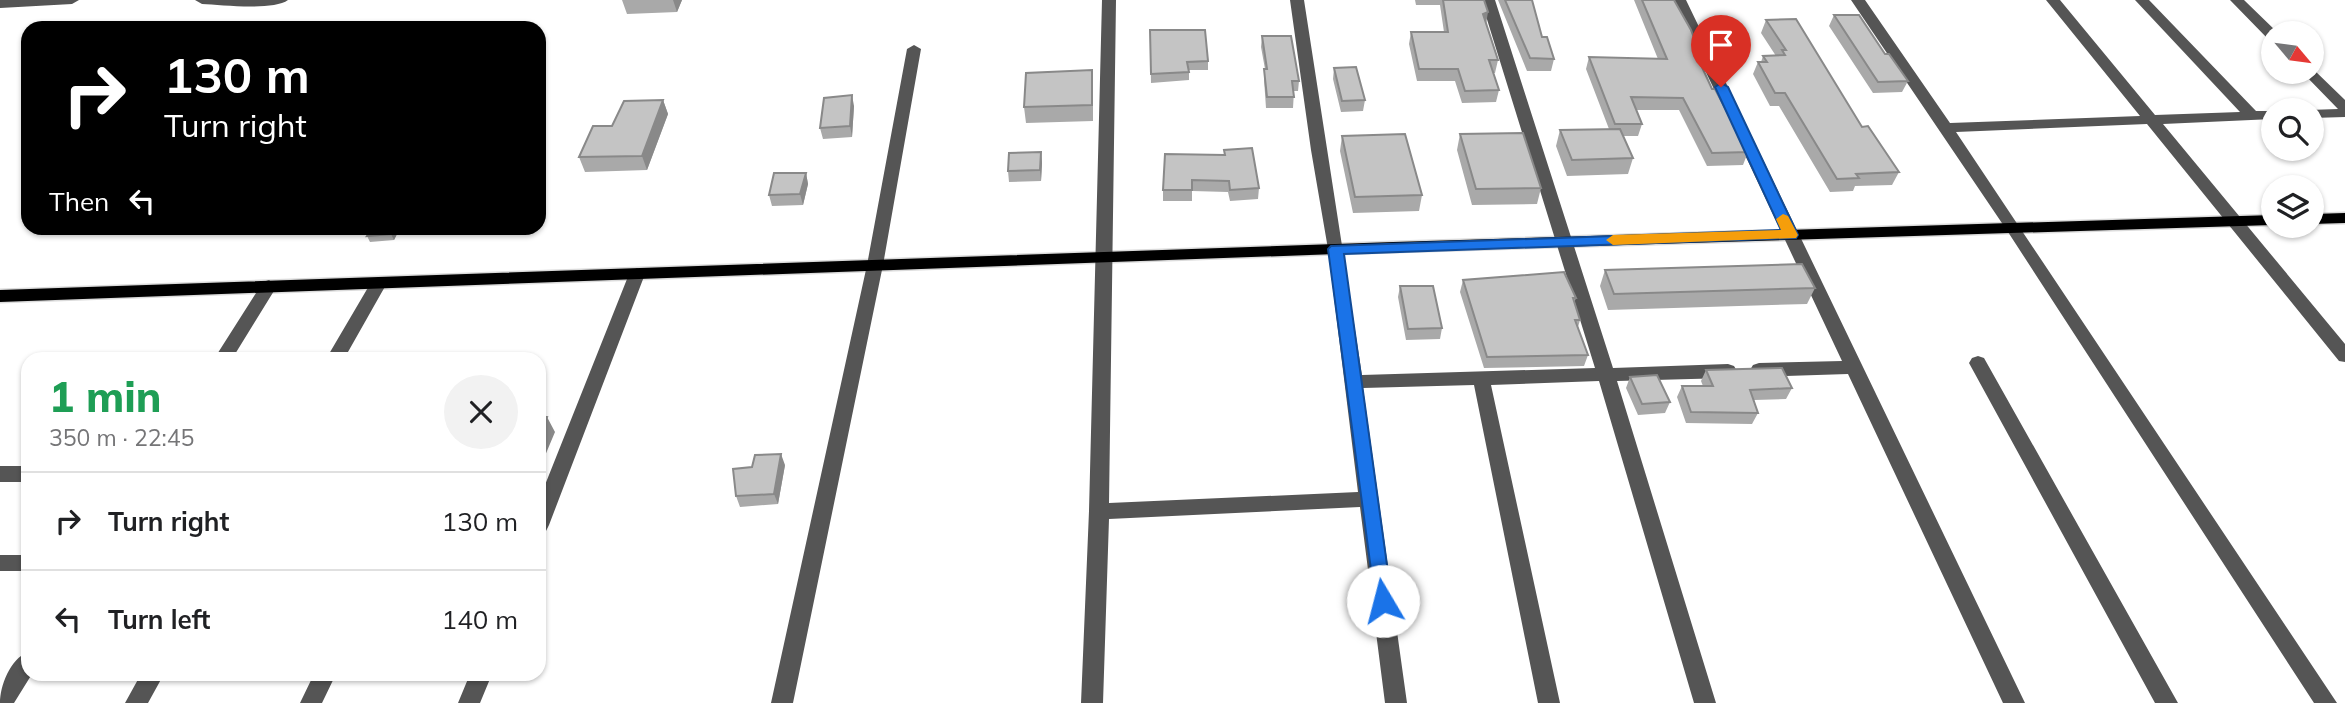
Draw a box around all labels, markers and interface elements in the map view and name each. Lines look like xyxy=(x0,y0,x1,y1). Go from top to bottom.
pin xyxy=(1691,15,1751,87)
north arrow xyxy=(2261,21,2324,84)
map controls xyxy=(2261,21,2324,238)
icon: arrive xyxy=(1702,26,1740,64)
text: 130 m xyxy=(164,44,310,105)
icon: right xyxy=(49,49,140,140)
button: search xyxy=(2261,98,2324,161)
text: Turn right xyxy=(164,105,307,145)
button: layers xyxy=(2261,175,2324,238)
icon: left xyxy=(123,182,161,220)
text: Then xyxy=(49,185,109,218)
text: 1 min xyxy=(49,370,162,423)
button: close xyxy=(444,375,518,449)
text: 350 m · 22:45 xyxy=(49,423,194,452)
icon: right xyxy=(49,502,87,540)
text: Turn right xyxy=(108,505,229,538)
text: 130 m xyxy=(442,505,518,538)
position arrow xyxy=(1346,564,1420,638)
icon: left xyxy=(49,600,87,638)
text: Turn left xyxy=(108,603,210,636)
text: 140 m xyxy=(442,603,518,636)

